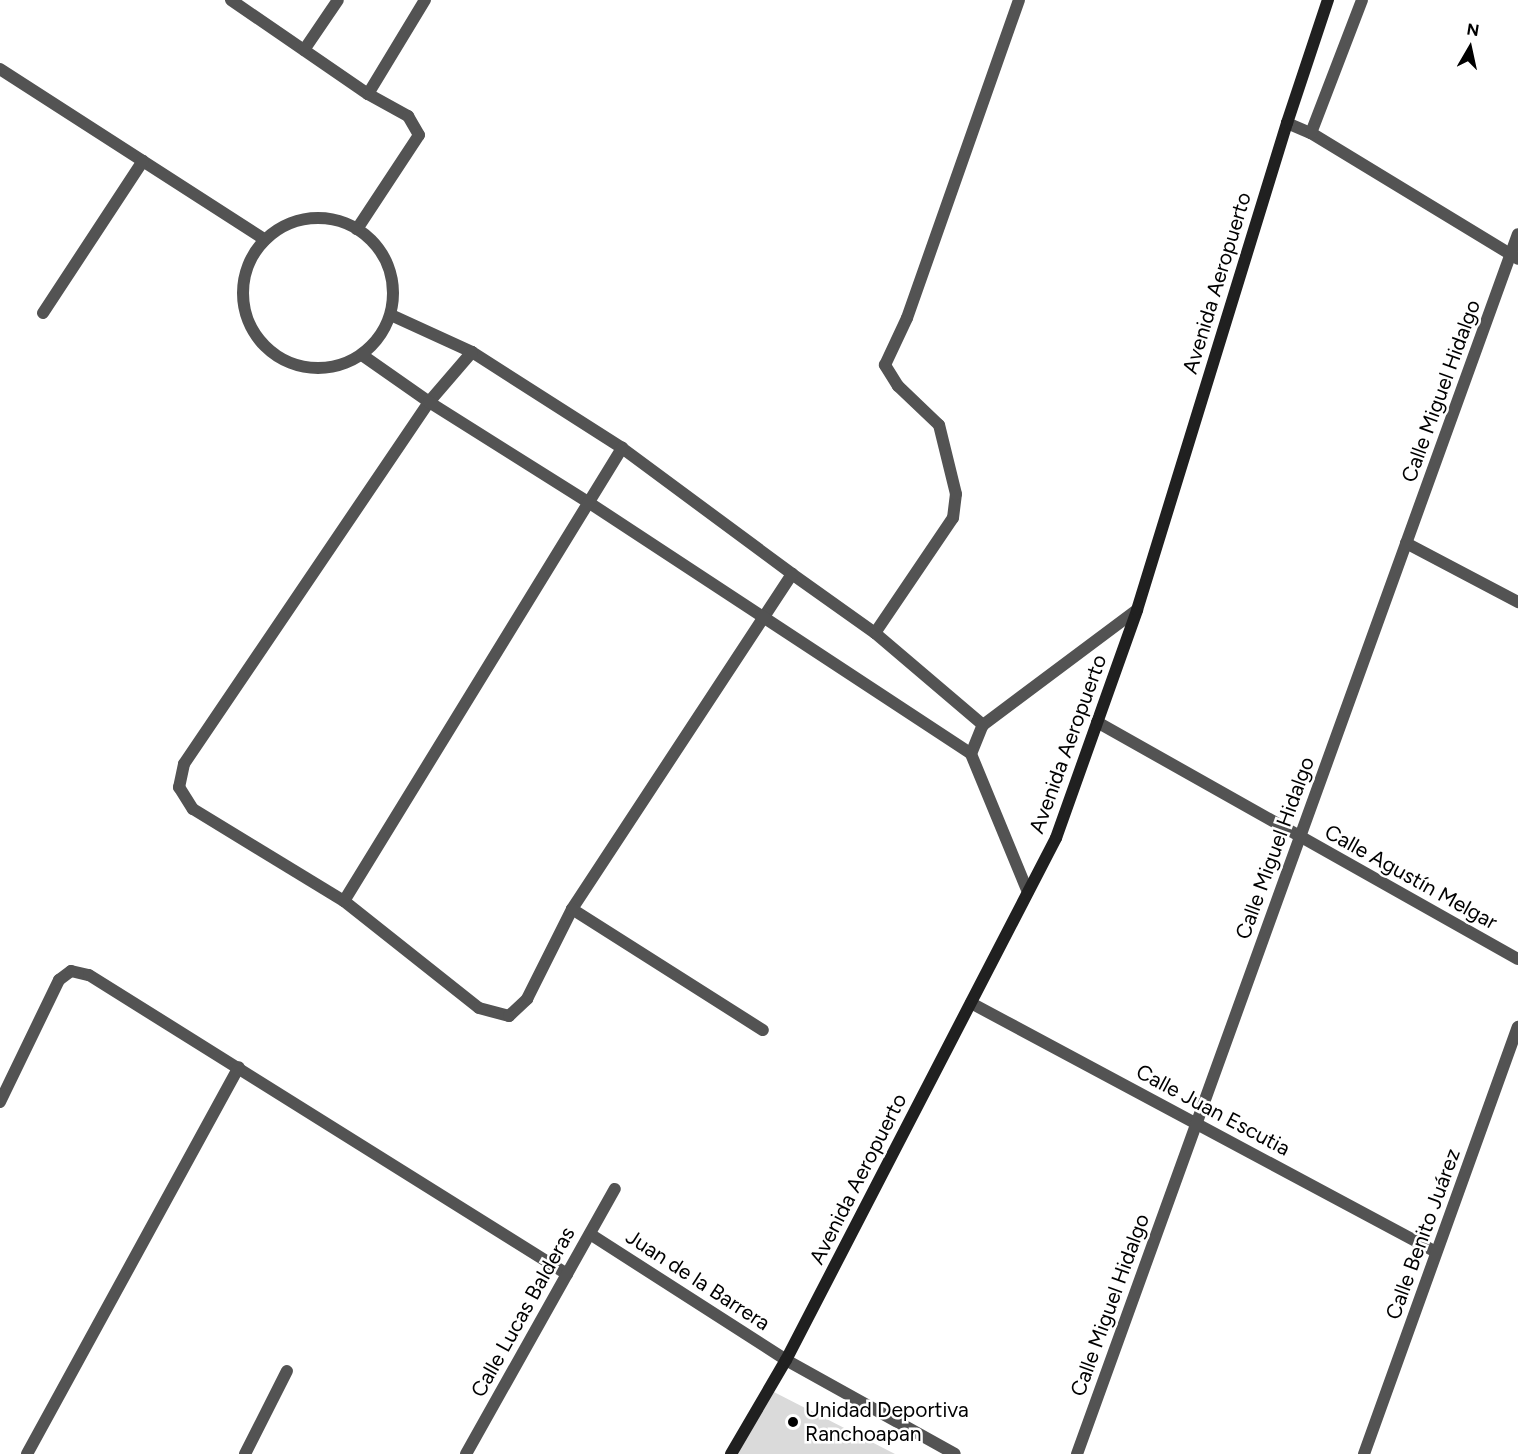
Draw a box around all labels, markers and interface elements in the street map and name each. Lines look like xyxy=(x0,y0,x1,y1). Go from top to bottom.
north arrow xyxy=(1440,18,1500,78)
text: N xyxy=(1465,19,1480,40)
street label: Avenida Aeropuerto xyxy=(1177,189,1257,377)
street label: Calle Miguel Hidalgo xyxy=(1396,296,1486,486)
street label: Avenida Aeropuerto xyxy=(1024,651,1112,837)
street label: Calle Miguel Hidalgo xyxy=(1230,753,1320,943)
street label: Calle Agustín Melgar xyxy=(1320,819,1502,935)
street label: Calle Juan Escutia xyxy=(1132,1059,1294,1161)
street label: Avenida Aeropuerto xyxy=(804,1089,912,1269)
street label: Calle Benito Juárez xyxy=(1380,1145,1466,1323)
street label: Calle Miguel Hidalgo xyxy=(1065,1210,1155,1400)
street label: Calle Lucas Balderas xyxy=(466,1222,580,1402)
street label: Juan de la Barrera xyxy=(621,1224,775,1336)
place label: Unidad Deportiva Ranchoapan xyxy=(805,1397,969,1447)
marker: Unidad Deportiva Ranchoapan xyxy=(786,1415,800,1429)

